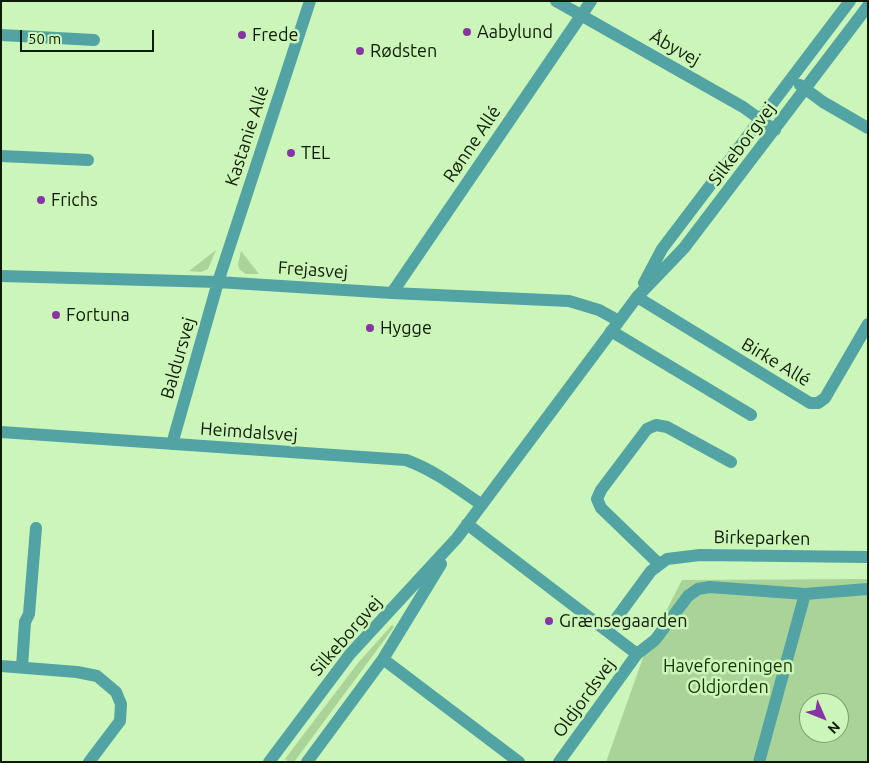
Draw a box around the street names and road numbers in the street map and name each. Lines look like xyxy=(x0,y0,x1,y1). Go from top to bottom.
street label: Åbyvej xyxy=(646,25,704,71)
street label: Kastanie Allé xyxy=(221,83,273,189)
street label: Silkeborgvej xyxy=(704,98,780,190)
street label: Rønne Allé xyxy=(439,102,505,186)
street label: Frejasvej xyxy=(277,257,349,283)
street label: Baldursvej xyxy=(156,315,200,401)
street label: Birke Allé xyxy=(738,333,814,391)
street label: Heimdalsvej xyxy=(199,418,299,446)
street label: Birkeparken xyxy=(713,526,811,550)
street label: Silkeborgvej xyxy=(306,592,386,680)
street label: Oldjordsvej xyxy=(548,654,620,742)

